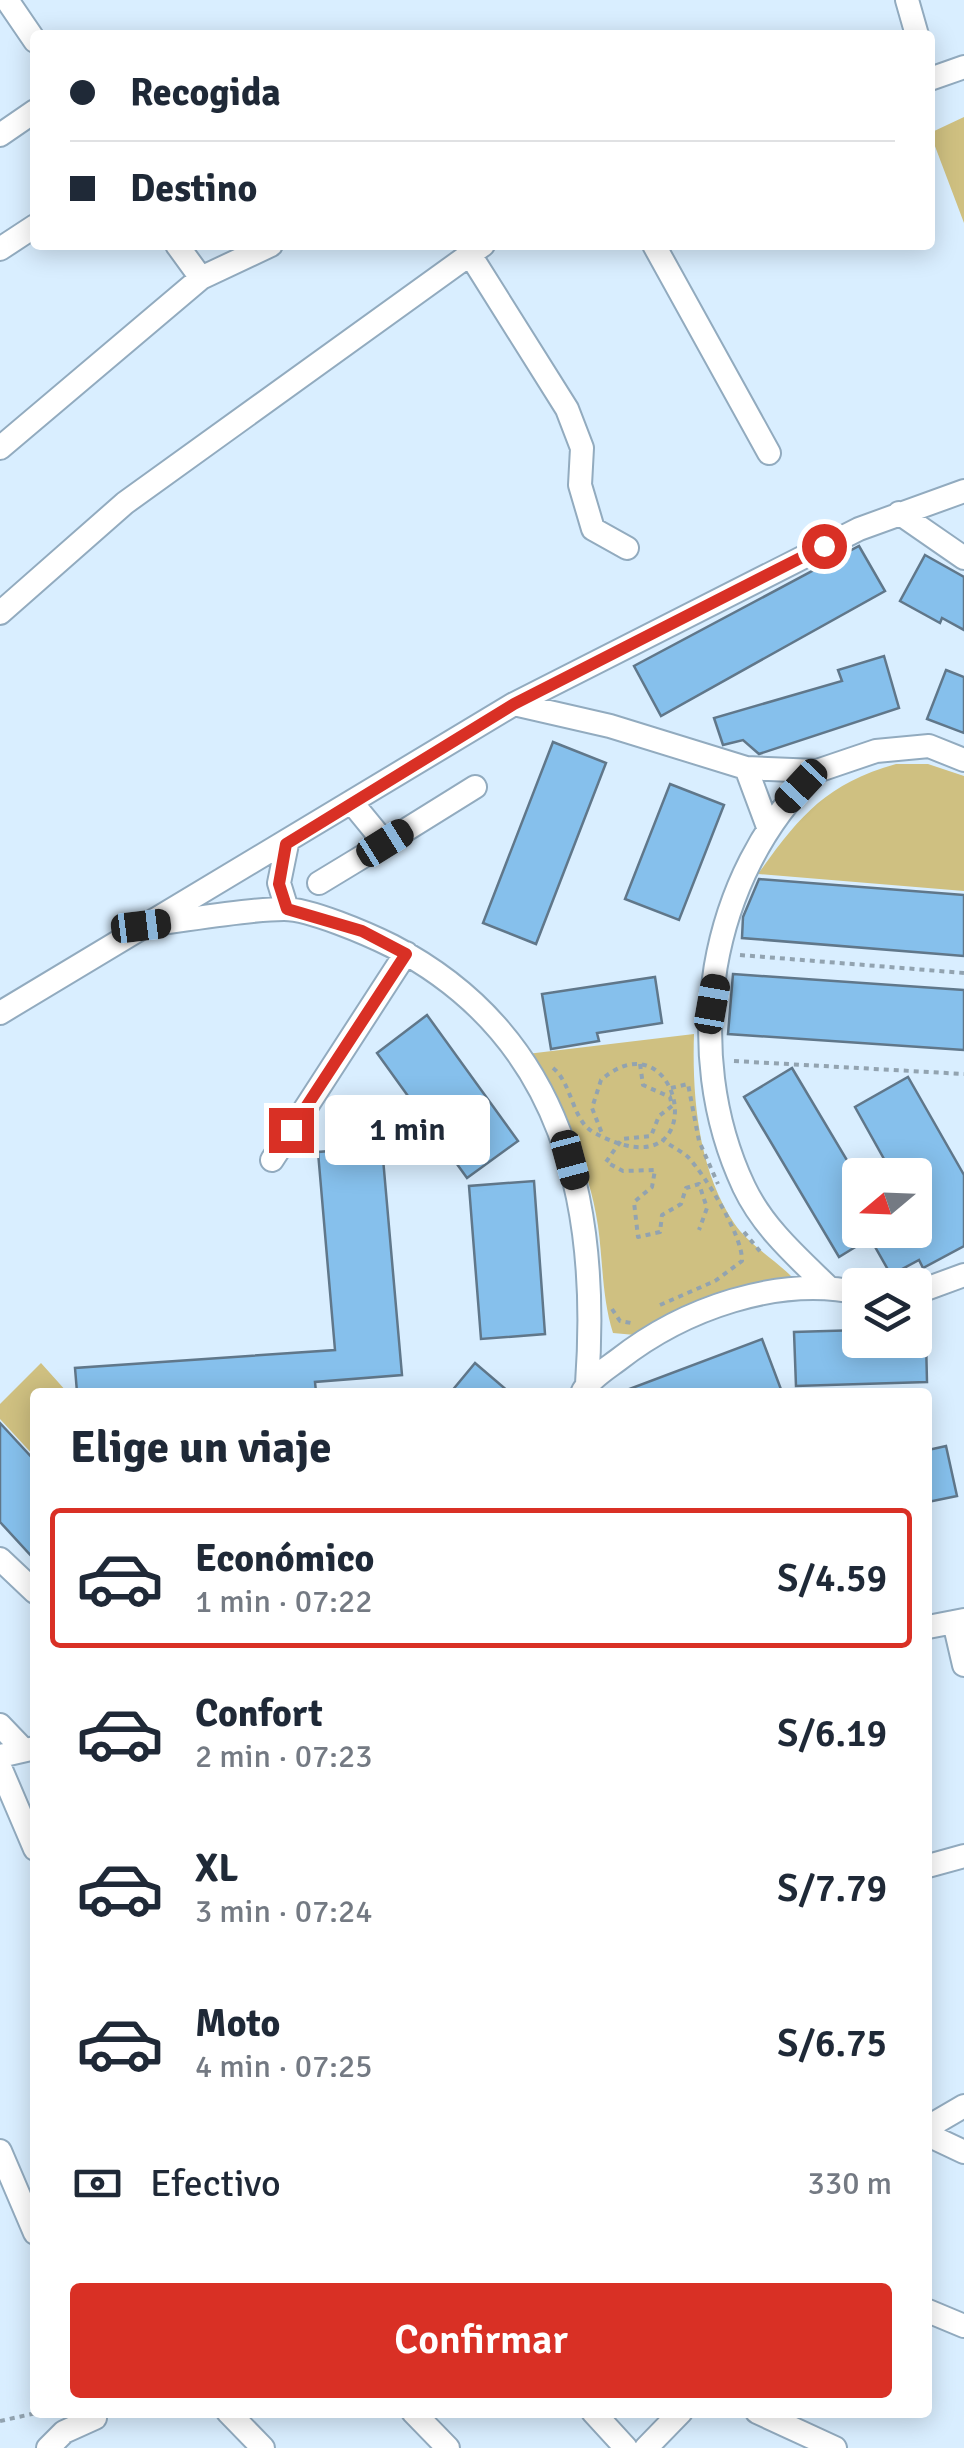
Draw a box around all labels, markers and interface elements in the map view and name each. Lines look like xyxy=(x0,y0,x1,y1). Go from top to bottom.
text: Recogida xyxy=(130,69,281,116)
text: Destino xyxy=(130,165,257,212)
route start xyxy=(802,524,847,569)
car xyxy=(770,754,832,818)
car xyxy=(352,814,418,872)
car xyxy=(109,907,173,945)
car xyxy=(692,972,732,1036)
callout: 1 min xyxy=(326,1095,491,1165)
route end xyxy=(269,1108,314,1153)
text: 1 min xyxy=(369,1110,446,1149)
car xyxy=(548,1127,592,1193)
north arrow xyxy=(842,1158,932,1248)
map controls xyxy=(842,1158,932,1358)
button: layers xyxy=(842,1268,932,1358)
text: Elige un viaje xyxy=(70,1420,332,1475)
icon: car xyxy=(75,1533,165,1623)
text: Económico xyxy=(195,1535,374,1582)
text: S/4.59 xyxy=(777,1555,887,1602)
text: 1 min · 07:22 xyxy=(195,1582,373,1621)
icon: car xyxy=(75,1688,165,1778)
text: Confort xyxy=(195,1690,323,1737)
text: S/6.19 xyxy=(777,1710,887,1757)
text: 2 min · 07:23 xyxy=(195,1737,373,1776)
icon: car xyxy=(75,1843,165,1933)
text: XL xyxy=(195,1845,238,1892)
text: S/7.79 xyxy=(777,1865,887,1912)
text: 3 min · 07:24 xyxy=(195,1892,373,1931)
icon: car xyxy=(75,1998,165,2088)
text: Moto xyxy=(195,2000,280,2047)
text: S/6.75 xyxy=(777,2020,887,2067)
text: 4 min · 07:25 xyxy=(195,2047,373,2086)
icon: cash xyxy=(70,2156,125,2211)
text: Efectivo xyxy=(150,2160,281,2207)
text: 330 m xyxy=(808,2164,892,2203)
button: Confirmar xyxy=(70,2283,892,2398)

